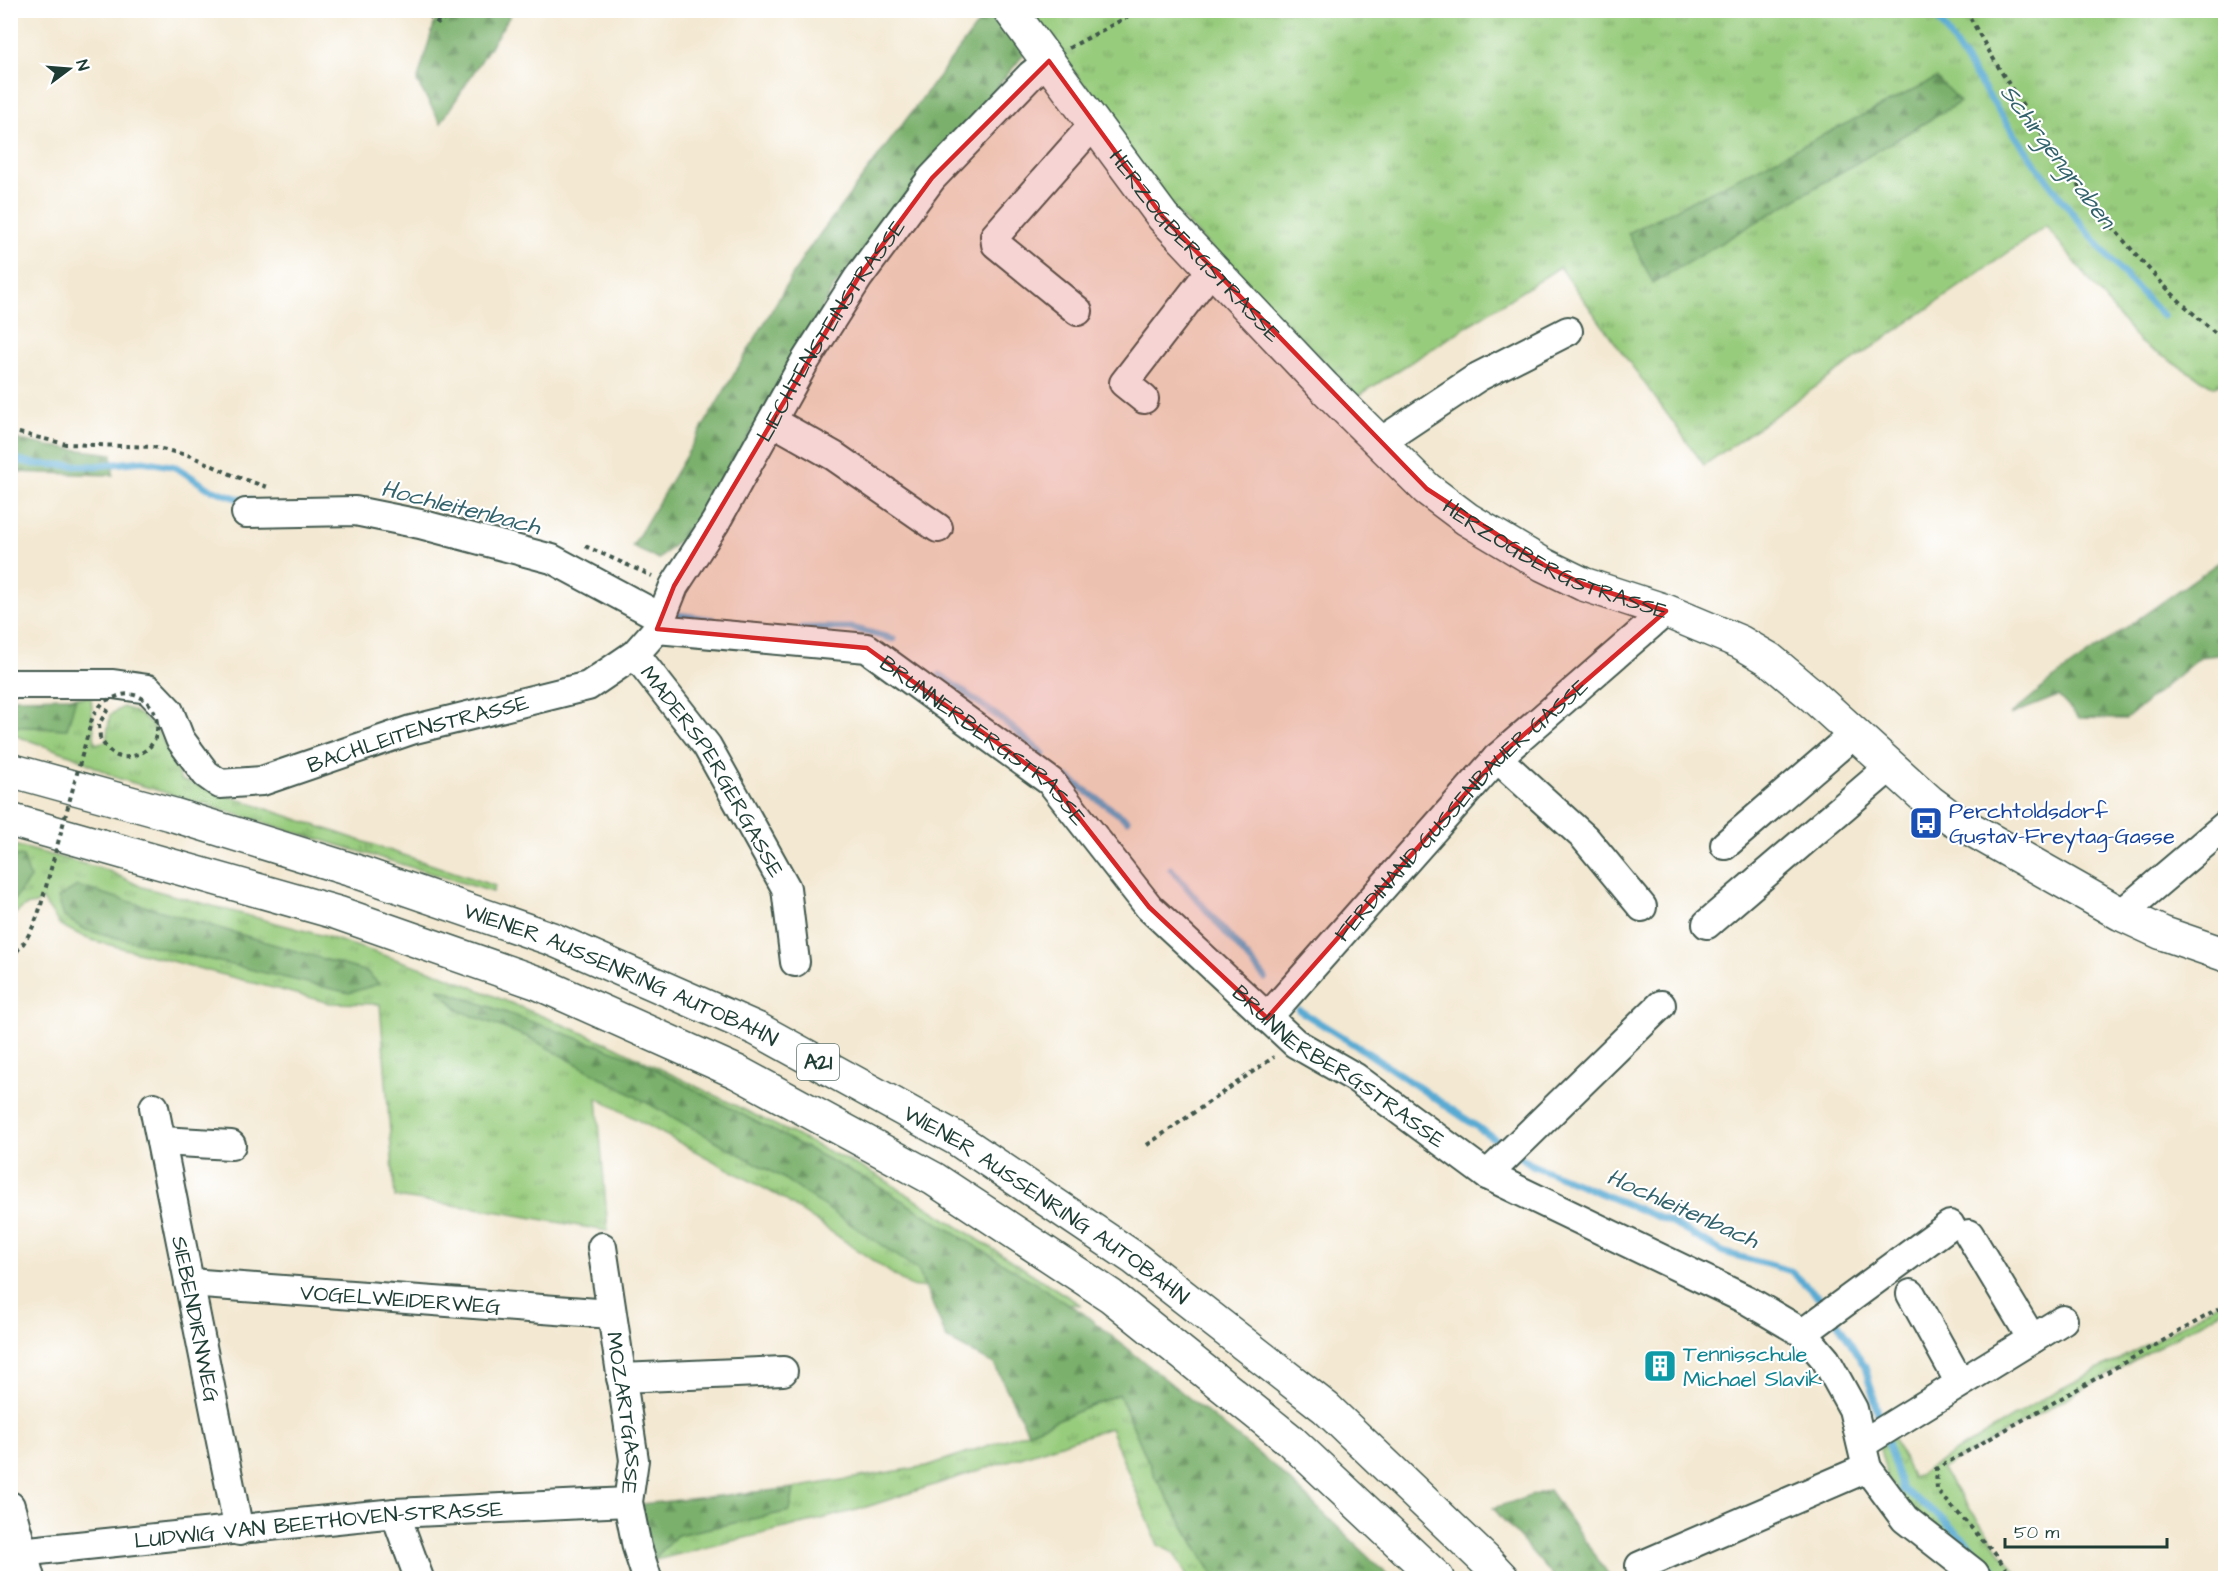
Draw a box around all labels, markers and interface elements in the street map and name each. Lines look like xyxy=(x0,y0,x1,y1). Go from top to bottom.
north arrow xyxy=(39,39,99,99)
text: N xyxy=(71,57,94,73)
water label: Schirgengraben xyxy=(1991,77,2124,238)
street label: HERZOGBERGSTRASSE xyxy=(1101,143,1288,350)
street label: LIECHTENSTEINSTRASSE xyxy=(749,213,913,448)
water label: Hochleitenbach xyxy=(378,472,545,544)
street label: HERZOGBERGSTRASSE xyxy=(1436,492,1671,627)
street label: BRUNNERBERGSTRASSE xyxy=(873,648,1093,832)
street label: MADERSPERGERGASSE xyxy=(632,659,791,883)
street label: FERDINAND-GUSSENBAUER-GASSE xyxy=(1328,672,1595,949)
street label: BACHLEITENSTRASSE xyxy=(303,687,532,781)
place label: Perchtoldsdorf Gustav-Freytag-Gasse xyxy=(1949,796,2175,853)
bus stop icon: Perchtoldsdorf Gustav-Freytag-Gasse xyxy=(1908,805,1944,841)
street label: WIENER AUSSENRING AUTOBAHN xyxy=(459,896,784,1055)
street label: BRUNNERBERGSTRASSE xyxy=(1225,978,1451,1156)
road number: A21 xyxy=(797,1044,839,1080)
street label: WIENER AUSSENRING AUTOBAHN xyxy=(898,1099,1196,1313)
water label: Hochleitenbach xyxy=(1601,1160,1765,1258)
street label: SIEBENDIRNWEG xyxy=(163,1233,227,1405)
street label: VOGELWEIDERWEG xyxy=(299,1277,502,1323)
street label: MOZARTGASSE xyxy=(598,1330,649,1496)
place label: Tennisschule Michael Slavik xyxy=(1683,1339,1822,1395)
building icon: Tennisschule Michael Slavik xyxy=(1642,1348,1678,1384)
street label: LUDWIG VAN BEETHOVEN-STRASSE xyxy=(133,1494,504,1557)
scale bar xyxy=(2005,1511,2167,1549)
text: 50 m xyxy=(2014,1520,2059,1545)

